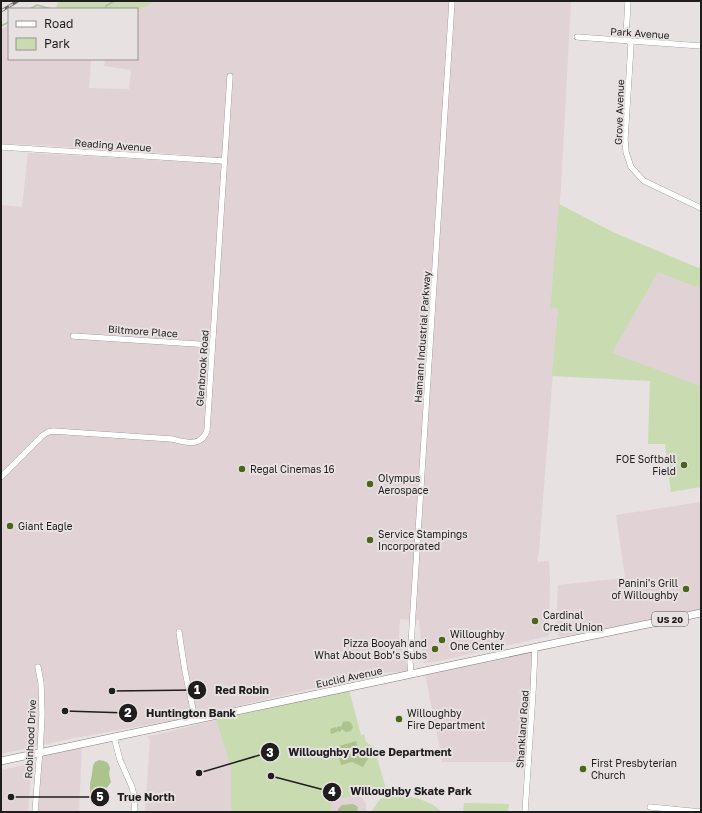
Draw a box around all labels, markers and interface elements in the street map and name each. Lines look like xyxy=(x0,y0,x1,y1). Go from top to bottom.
legend xyxy=(8,8,138,60)
text: Road xyxy=(44,16,73,31)
street label: Park Avenue xyxy=(610,25,670,41)
text: Park xyxy=(44,36,70,51)
street label: Grove Avenue xyxy=(612,79,626,145)
street label: Reading Avenue xyxy=(74,136,152,154)
street label: Hamann Industrial Parkway xyxy=(411,270,433,403)
street label: Biltmore Place xyxy=(108,323,179,339)
street label: Glenbrook Road xyxy=(193,329,211,407)
place label: FOE Softball Field xyxy=(616,453,676,477)
marker: FOE Softball Field xyxy=(679,460,689,470)
place label: Regal Cinemas 16 xyxy=(250,463,335,475)
marker: Regal Cinemas 16 xyxy=(237,464,247,474)
place label: Olympus Aerospace xyxy=(378,472,429,496)
marker: Olympus Aerospace xyxy=(365,479,375,489)
place label: Giant Eagle xyxy=(18,520,73,532)
marker: Giant Eagle xyxy=(5,521,15,531)
place label: Service Stampings Incorporated xyxy=(378,528,468,552)
marker: Service Stampings Incorporated xyxy=(365,535,375,545)
place label: Panini's Grill of Willoughby xyxy=(611,577,678,601)
marker: Panini's Grill of Willoughby xyxy=(681,584,691,594)
place label: Cardinal Credit Union xyxy=(543,609,603,633)
road number: US 20 xyxy=(652,612,688,626)
marker: Cardinal Credit Union xyxy=(530,616,540,626)
place label: Willoughby One Center xyxy=(450,628,505,652)
marker: Willoughby One Center xyxy=(437,635,447,645)
place label: Pizza Booyah and What About Bob’s Subs xyxy=(314,637,427,661)
marker: Pizza Booyah and What About Bob’s Subs xyxy=(430,644,440,654)
street label: Euclid Avenue xyxy=(315,664,383,690)
callout: Red Robin xyxy=(187,678,277,701)
text: 1 xyxy=(194,682,200,697)
text: Red Robin xyxy=(215,683,269,696)
street label: Shankland Road xyxy=(513,690,531,768)
street label: Robinhood Drive xyxy=(22,699,38,779)
callout: Huntington Bank xyxy=(118,701,244,724)
text: 2 xyxy=(124,705,132,720)
text: Huntington Bank xyxy=(146,706,237,719)
place label: Willoughby Fire Department xyxy=(407,707,485,731)
marker: Willoughby Fire Department xyxy=(394,714,404,724)
callout: Willoughby Police Department xyxy=(260,741,460,764)
text: 3 xyxy=(266,745,274,760)
text: Willoughby Police Department xyxy=(288,745,452,758)
place label: First Presbyterian Church xyxy=(591,757,677,781)
marker: First Presbyterian Church xyxy=(578,764,588,774)
callout: Willoughby Skate Park xyxy=(322,780,480,803)
text: 4 xyxy=(328,784,336,799)
text: Willoughby Skate Park xyxy=(350,784,472,797)
callout: True North xyxy=(90,785,183,808)
text: 5 xyxy=(96,789,104,804)
text: True North xyxy=(117,790,175,803)

